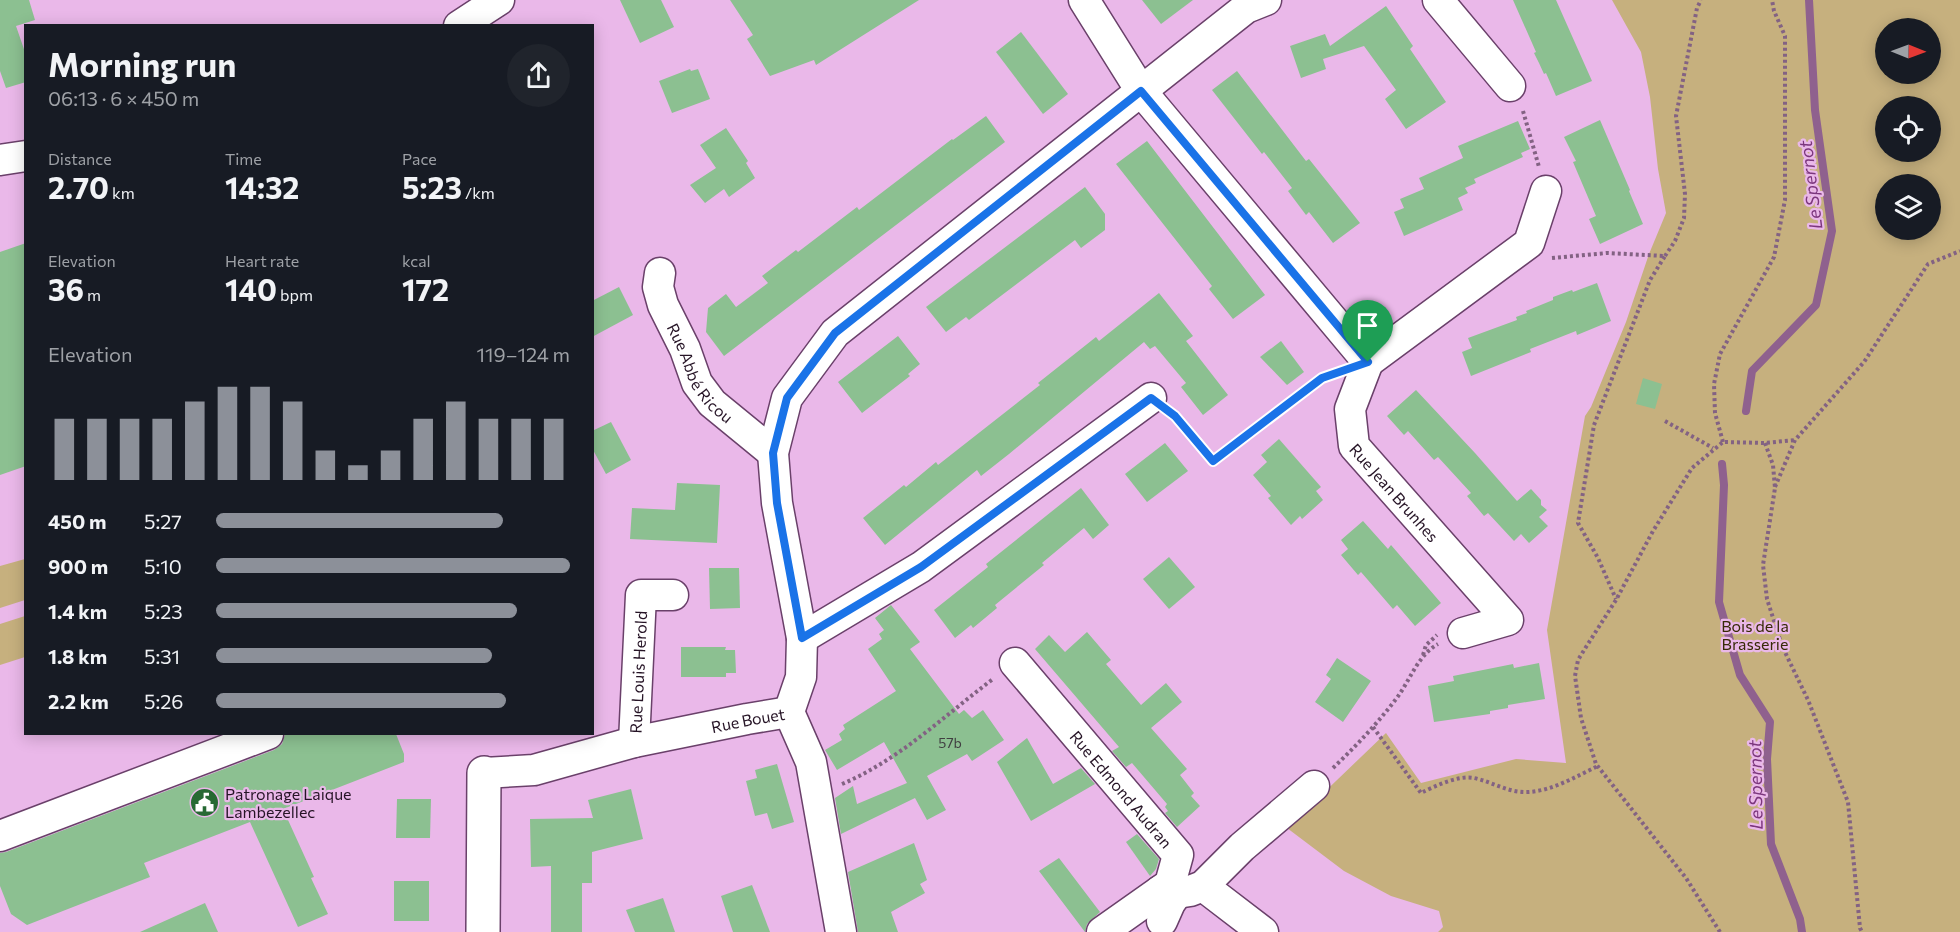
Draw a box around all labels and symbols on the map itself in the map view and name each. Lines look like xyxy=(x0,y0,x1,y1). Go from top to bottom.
north arrow xyxy=(1875,18,1941,84)
water label: Le Spernot xyxy=(1794,139,1826,231)
pin xyxy=(1342,300,1393,362)
street label: Rue Abbé Ricou xyxy=(664,320,737,426)
street label: Rue Jean Brunhes xyxy=(1346,439,1443,545)
street label: Rue Louis Herold xyxy=(625,610,650,734)
park label: Bois de la Brasserie xyxy=(1721,616,1789,653)
street label: Rue Bouet xyxy=(709,703,787,736)
street label: Rue Edmond Audran xyxy=(1067,726,1177,851)
house number: 57b xyxy=(938,734,962,751)
water label: Le Spernot xyxy=(1743,740,1767,830)
place label: Patronage Laique Lambezellec xyxy=(225,784,352,821)
public building icon: Patronage Laique Lambezellec xyxy=(188,786,220,818)

